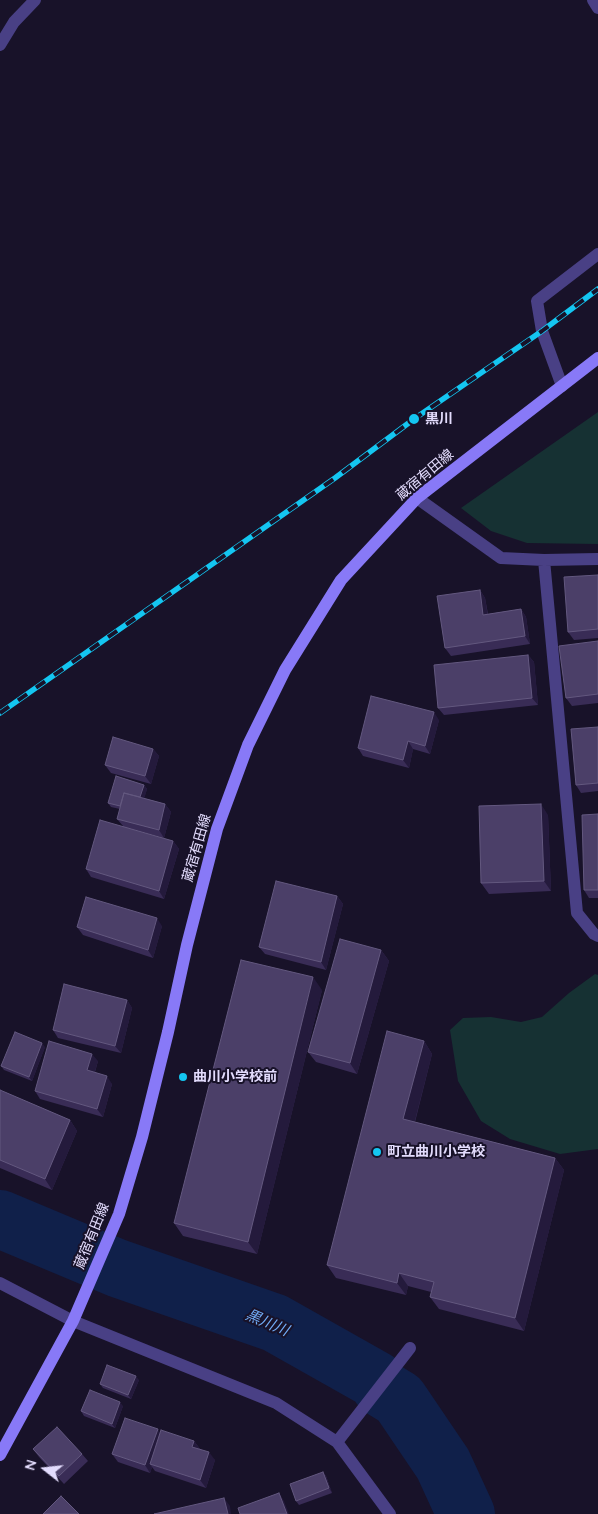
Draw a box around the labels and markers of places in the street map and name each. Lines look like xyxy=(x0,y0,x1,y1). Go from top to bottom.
place label: 黒川 xyxy=(425,411,453,427)
marker: 黒川 xyxy=(407,412,421,426)
place label: 曲川小学校前 xyxy=(193,1069,277,1085)
marker: 曲川小学校前 xyxy=(177,1071,189,1083)
place label: 町立曲川小学校 xyxy=(387,1144,485,1160)
marker: 町立曲川小学校 xyxy=(371,1146,383,1158)

